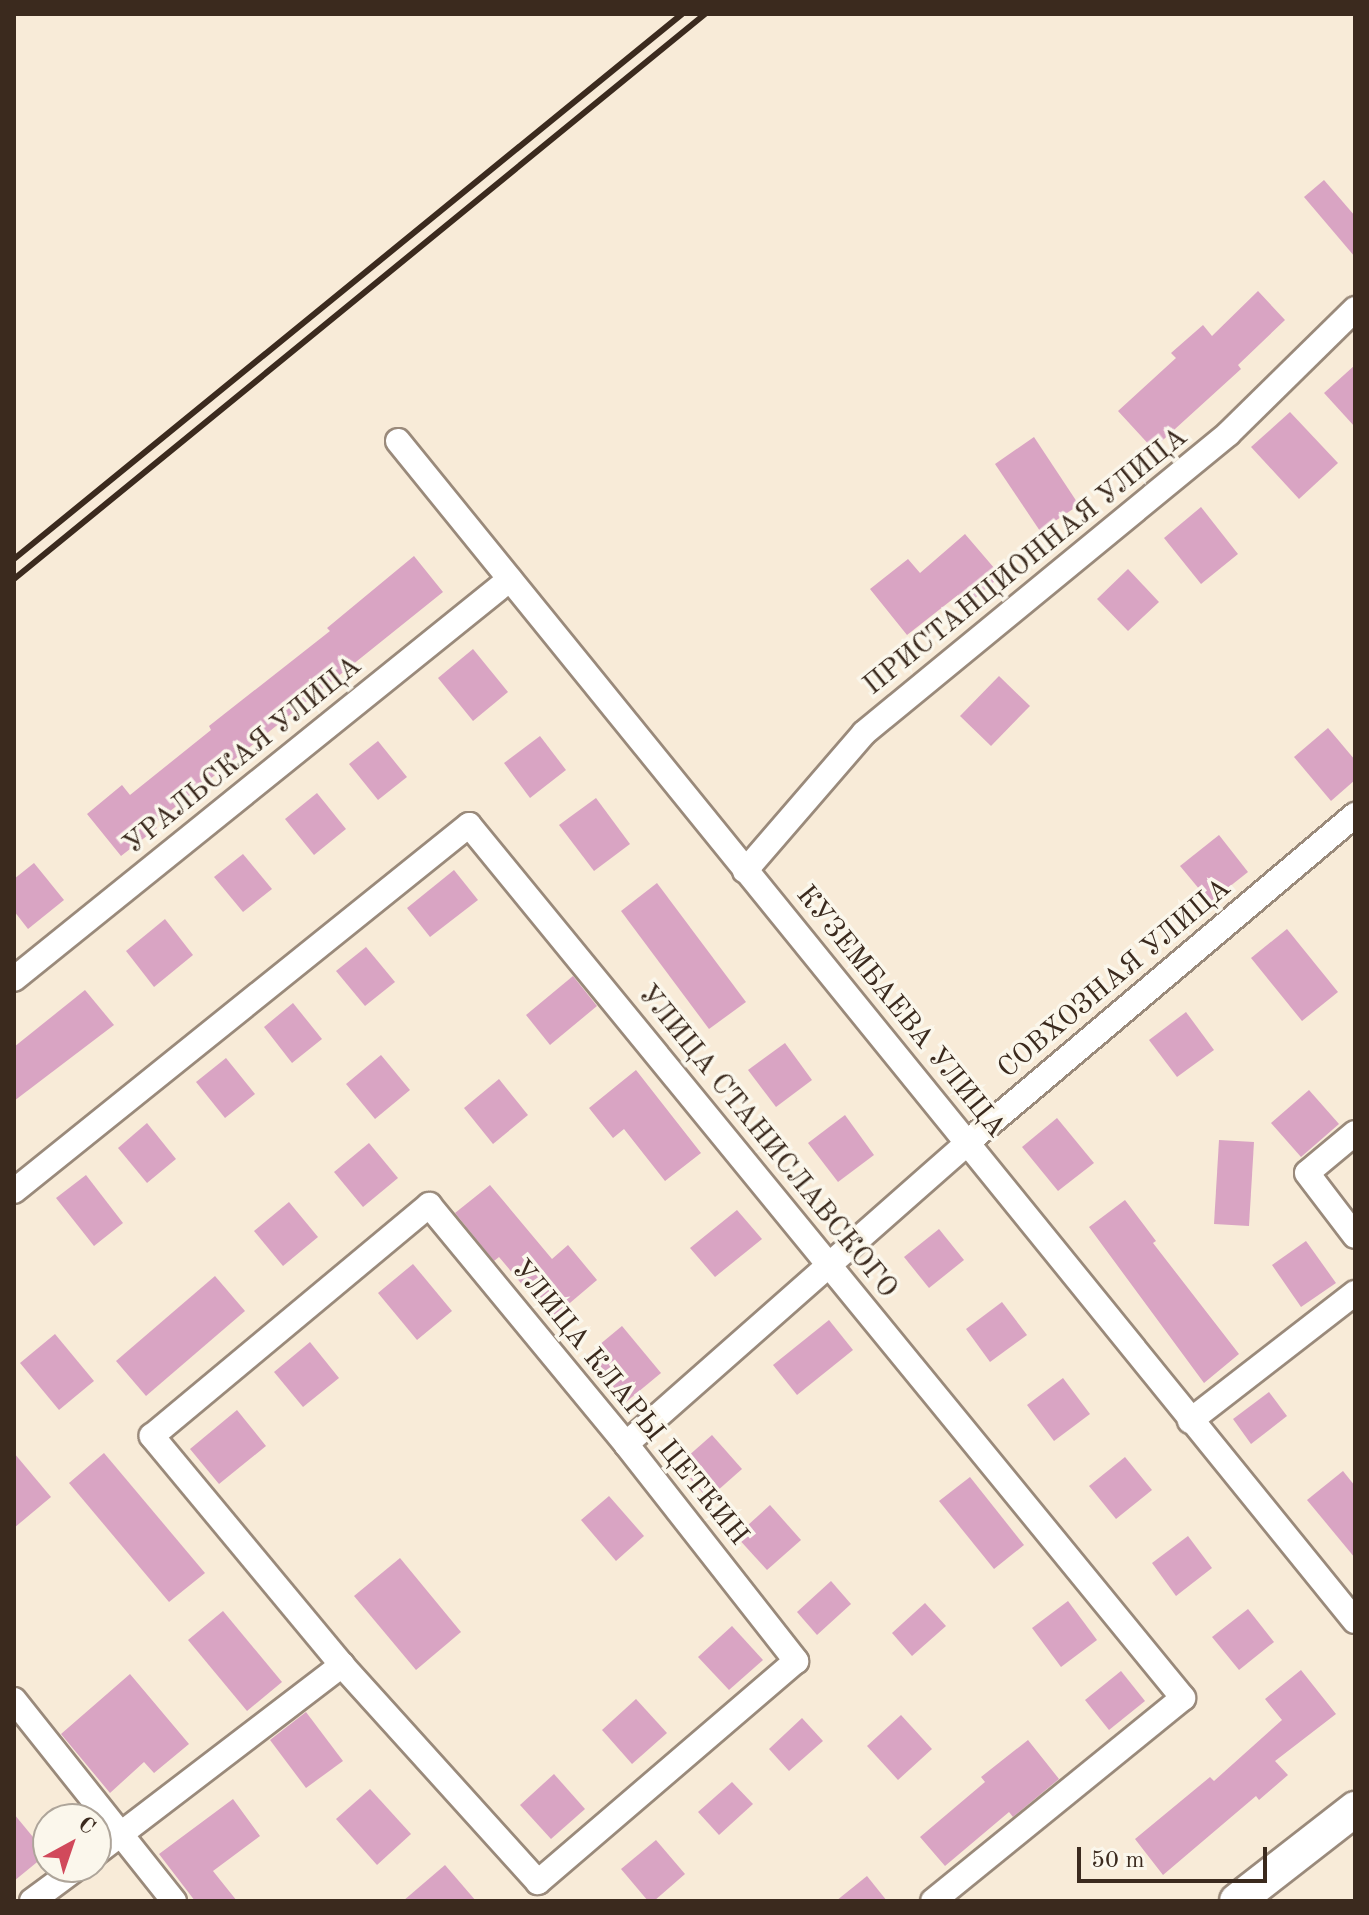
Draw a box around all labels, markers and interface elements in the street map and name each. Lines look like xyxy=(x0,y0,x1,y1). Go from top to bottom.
street label: ПРИСТАНЦИОННАЯ УЛИЦА xyxy=(857,421,1195,703)
street label: УРАЛЬСКАЯ УЛИЦА xyxy=(117,650,369,862)
street label: СОВХОЗНАЯ УЛИЦА xyxy=(992,872,1238,1086)
street label: КУЗЕМБАЕВА УЛИЦА xyxy=(788,879,1012,1145)
street label: УЛИЦА СТАНИСЛАВСКОГО xyxy=(630,979,904,1305)
street label: УЛИЦА КЛАРЫ ЦЕТКИН xyxy=(503,1253,755,1553)
north arrow xyxy=(32,1803,112,1883)
text: С xyxy=(74,1813,99,1839)
scale bar xyxy=(1081,1831,1271,1881)
text: 50 m xyxy=(1091,1849,1145,1873)

